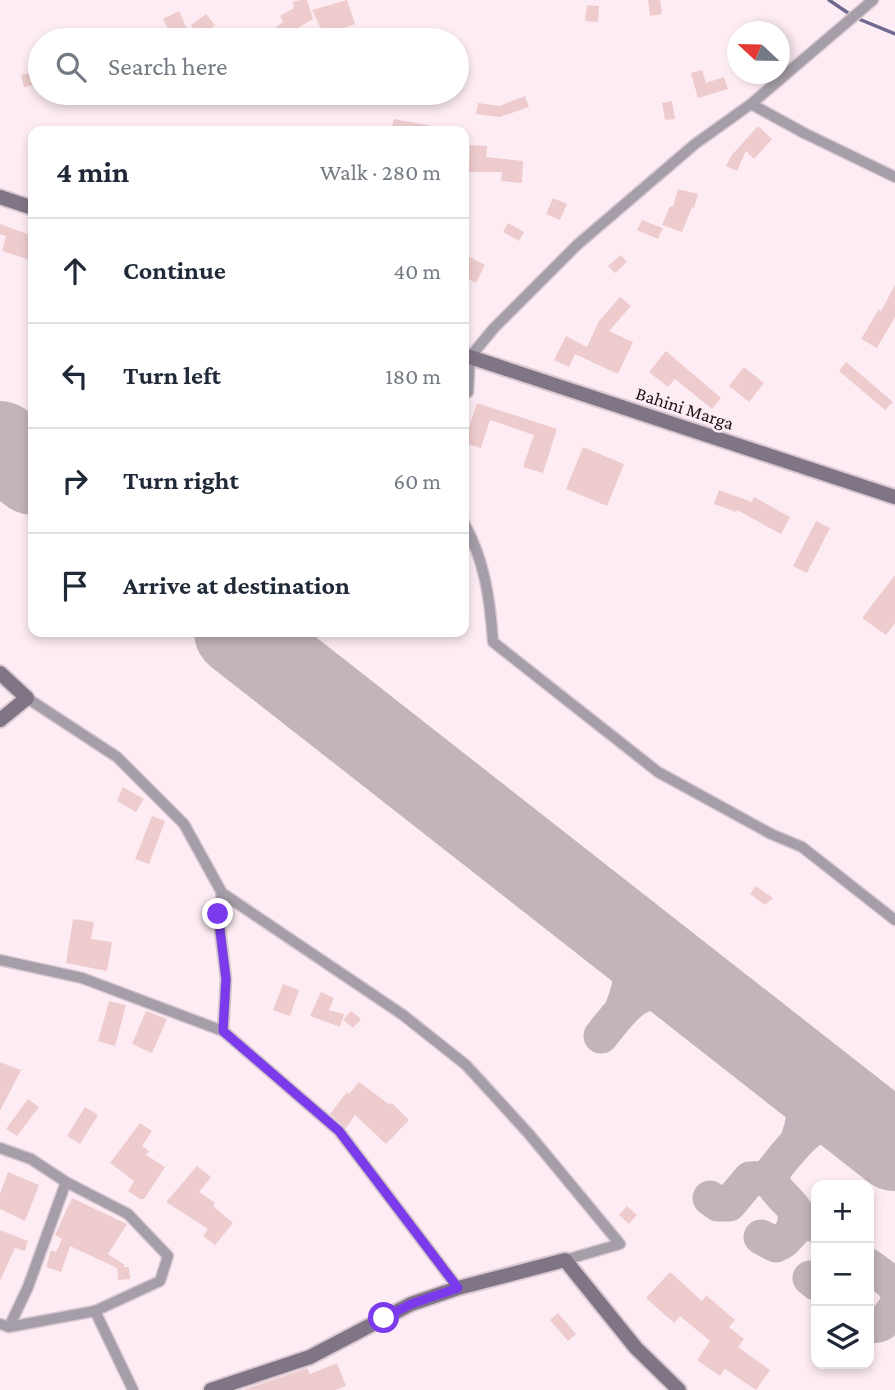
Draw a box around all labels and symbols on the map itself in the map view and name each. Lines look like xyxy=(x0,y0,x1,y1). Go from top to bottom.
north arrow xyxy=(727,21,790,84)
street label: Bahini Marga xyxy=(633,382,737,434)
route end xyxy=(202,898,233,929)
route start xyxy=(368,1302,399,1333)

